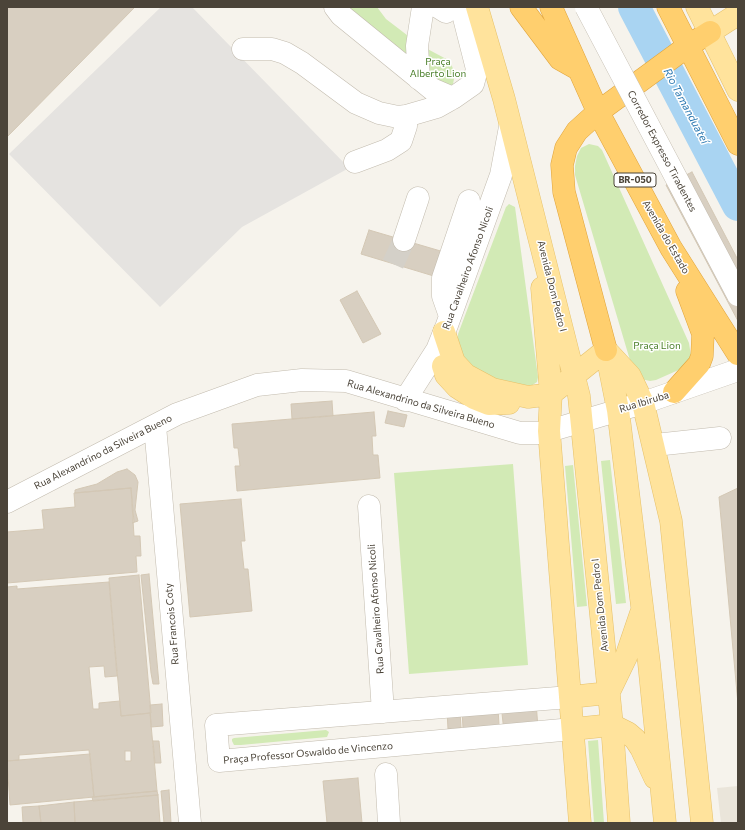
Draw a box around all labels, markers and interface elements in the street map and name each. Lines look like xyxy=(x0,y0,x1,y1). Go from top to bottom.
park label: Praça Alberto Lion xyxy=(410,56,466,80)
water label: Rio Tamanduateí xyxy=(661,66,711,146)
street label: Corredor Expresso Tiradentes xyxy=(625,88,699,214)
road number: BR-050 xyxy=(614,173,656,187)
street label: Avenida do Estado xyxy=(640,198,692,276)
street label: Rua Cavalheiro Afonso Nicoli xyxy=(440,205,496,331)
street label: Avenida Dom Pedro I xyxy=(535,239,569,333)
park label: Praça Lion xyxy=(633,340,681,352)
street label: Rua Alexandrino da Silveira Bueno xyxy=(346,377,496,431)
street label: Rua Ibiruba xyxy=(618,389,670,415)
street label: Rua Alexandrino da Silveira Bueno xyxy=(32,412,174,492)
street label: Rua Cavalheiro Afonso Nicoli xyxy=(365,544,387,674)
street label: Avenida Dom Pedro I xyxy=(589,558,611,652)
street label: Rua Francois Coty xyxy=(162,583,182,665)
street label: Praça Professor Oswaldo de Vincenzo xyxy=(223,740,393,766)

